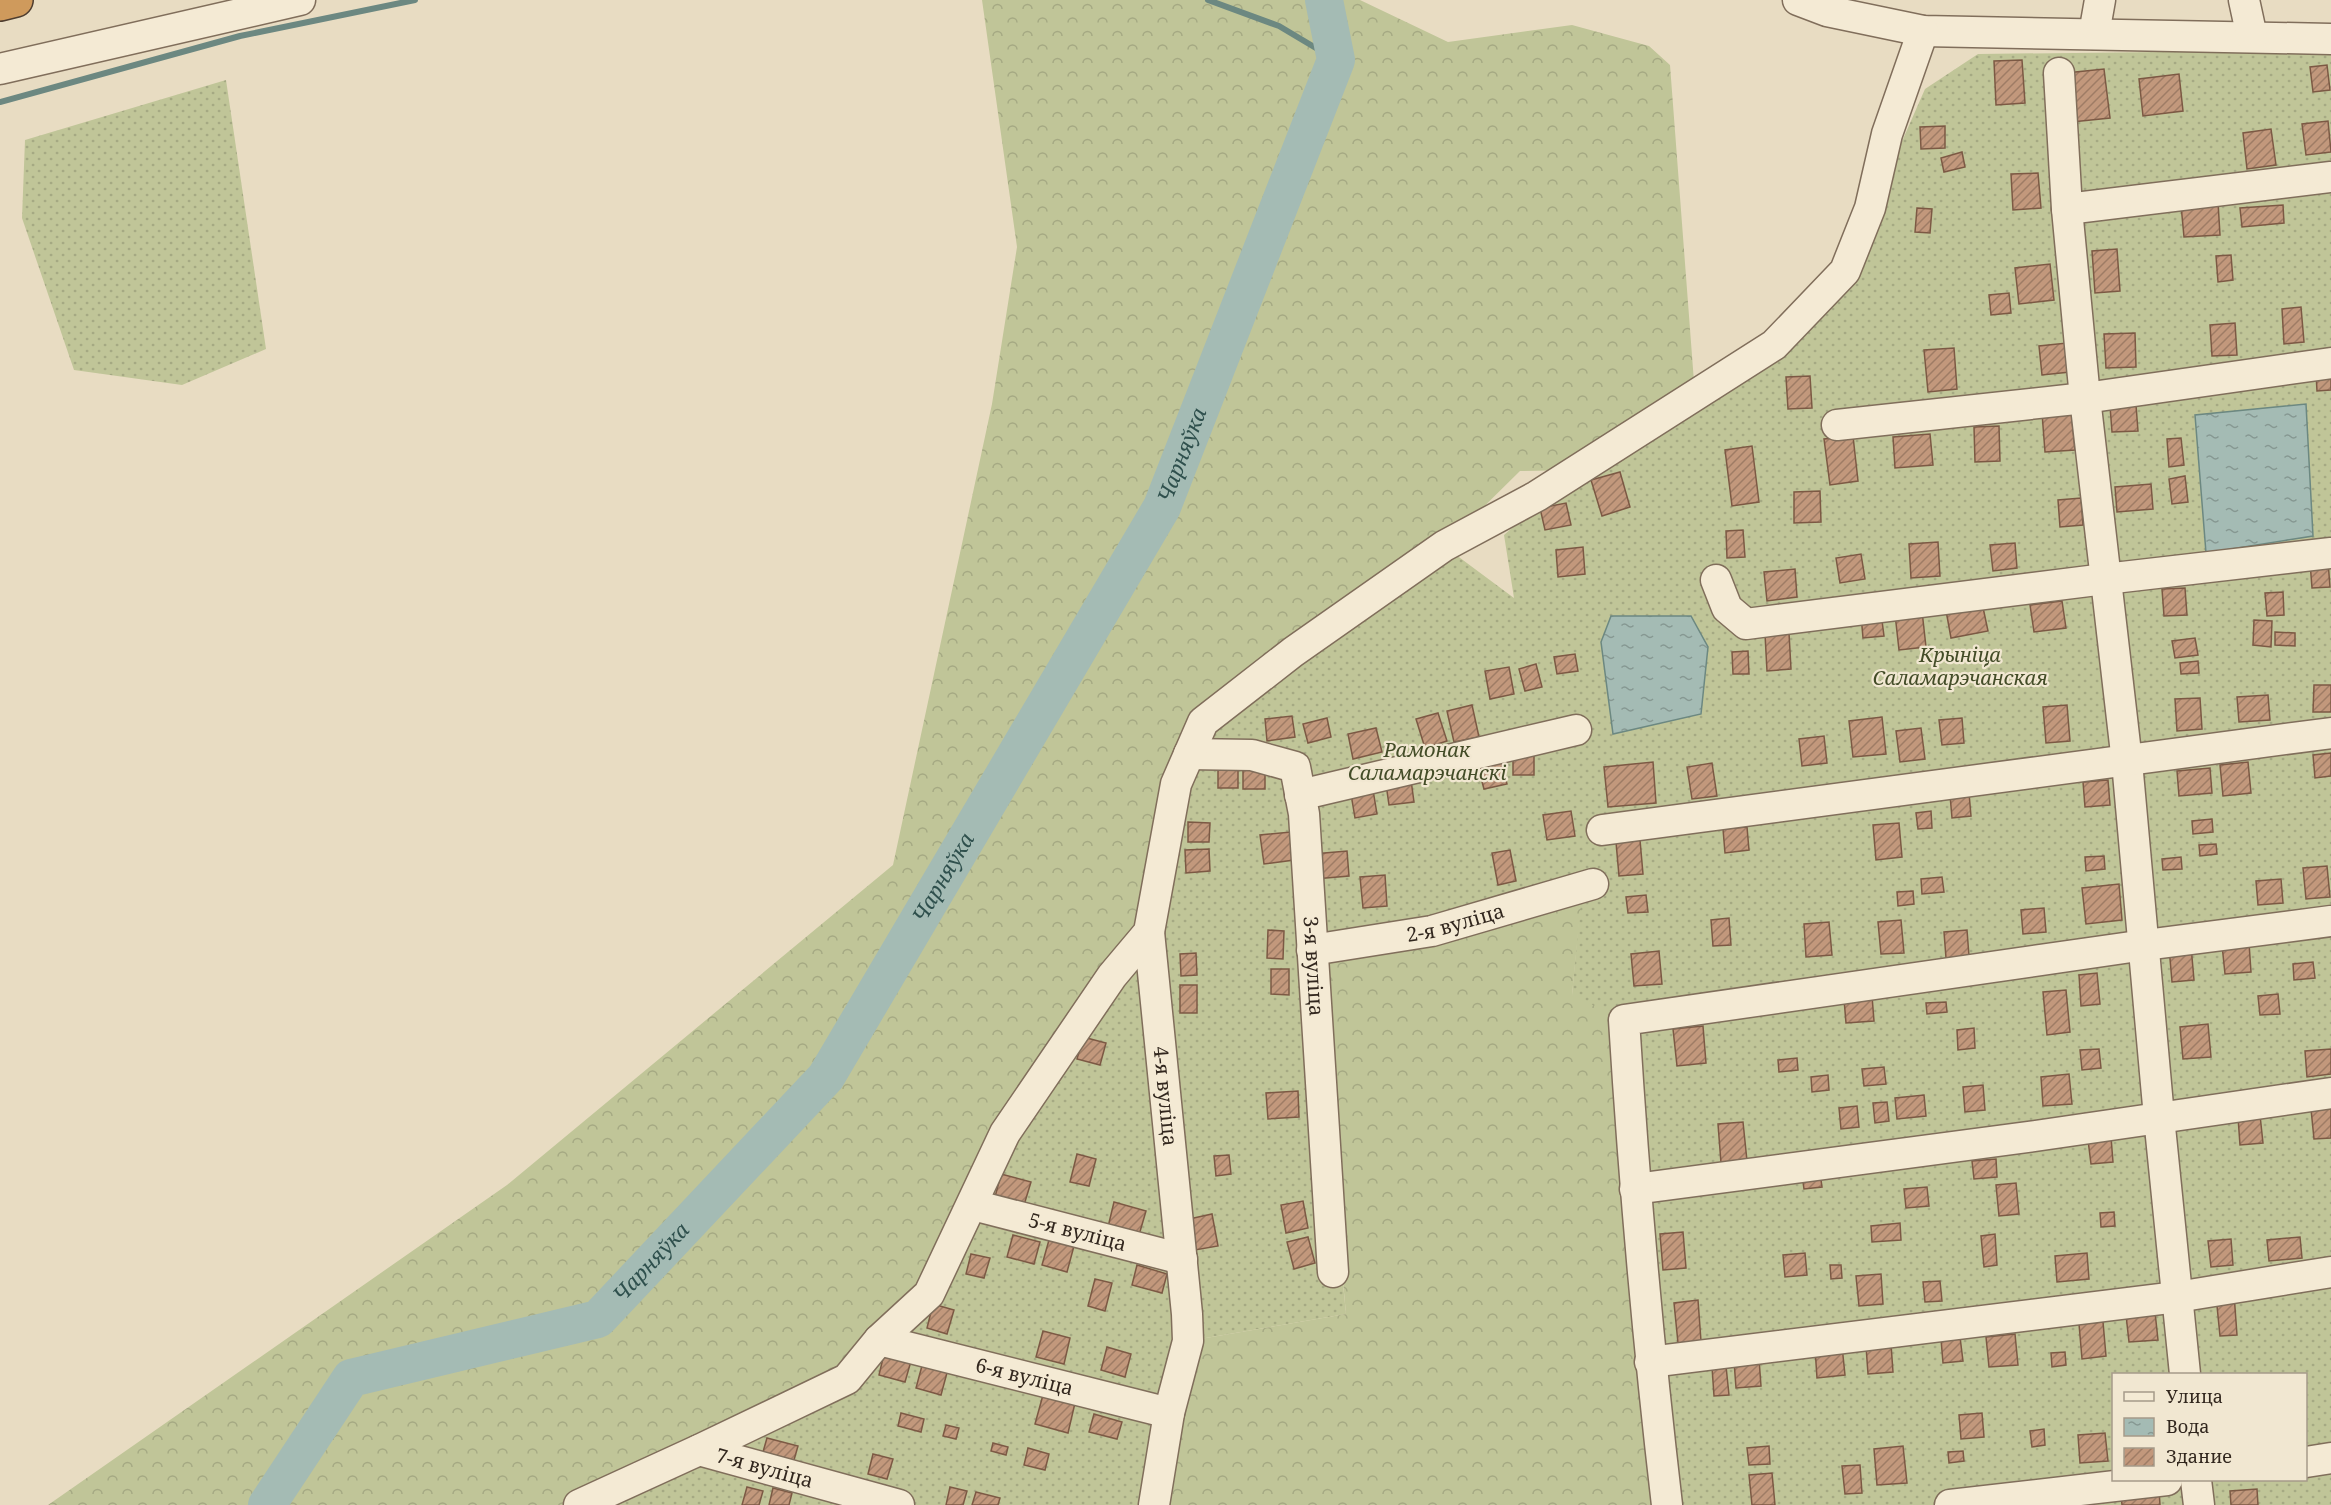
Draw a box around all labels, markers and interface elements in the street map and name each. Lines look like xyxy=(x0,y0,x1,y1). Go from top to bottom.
water label: Чарняўка xyxy=(1150,403,1212,506)
park label: Крыніца Саламарэчанская xyxy=(1872,641,2048,691)
park label: Рамонак Саламарэчанскі xyxy=(1348,736,1506,786)
water label: Чарняўка xyxy=(905,827,980,927)
street label: 2-я вуліца xyxy=(1405,897,1507,948)
street label: 3-я вуліца xyxy=(1297,915,1331,1017)
street label: 4-я вуліца xyxy=(1147,1045,1184,1147)
street label: 5-я вуліца xyxy=(1026,1206,1130,1257)
water label: Чарняўка xyxy=(606,1216,695,1308)
street label: 6-я вуліца xyxy=(973,1351,1076,1401)
legend xyxy=(2112,1373,2307,1481)
text: Улица xyxy=(2166,1384,2223,1408)
text: Вода xyxy=(2166,1414,2210,1438)
street label: 7-я вуліца xyxy=(713,1441,817,1494)
text: Здание xyxy=(2166,1444,2232,1468)

